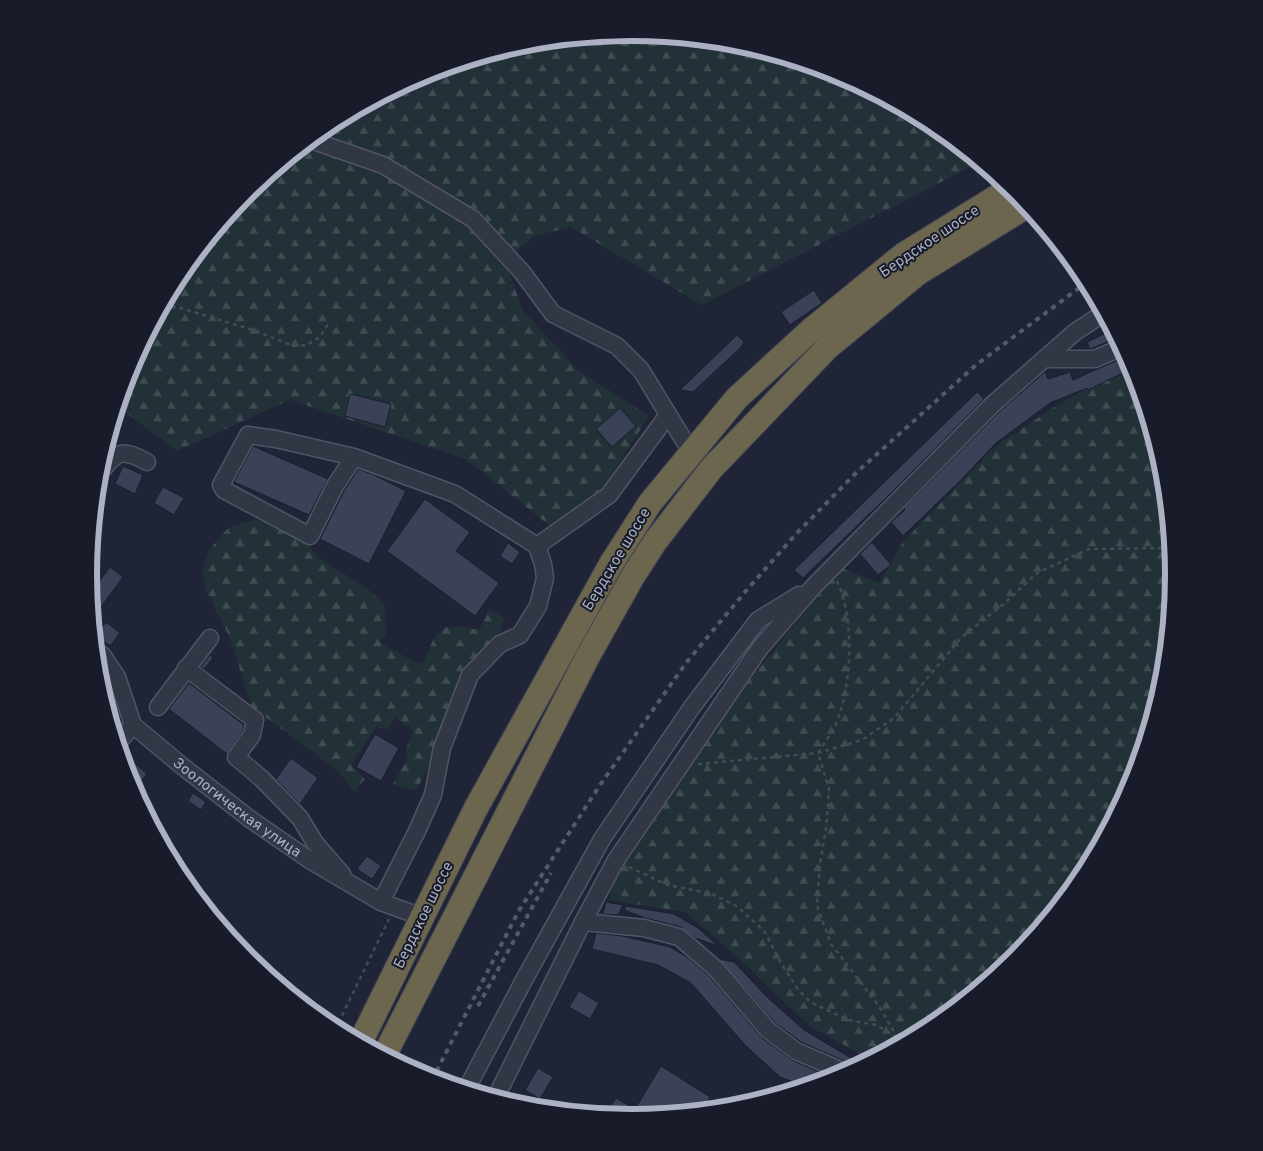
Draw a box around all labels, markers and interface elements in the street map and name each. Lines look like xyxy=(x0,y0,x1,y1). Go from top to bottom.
street label: Бердское шоссе xyxy=(876,202,983,283)
street label: Бердское шоссе xyxy=(579,505,655,615)
street label: Зоологическая улица xyxy=(168,754,304,862)
street label: Бердское шоссе xyxy=(390,859,458,972)

